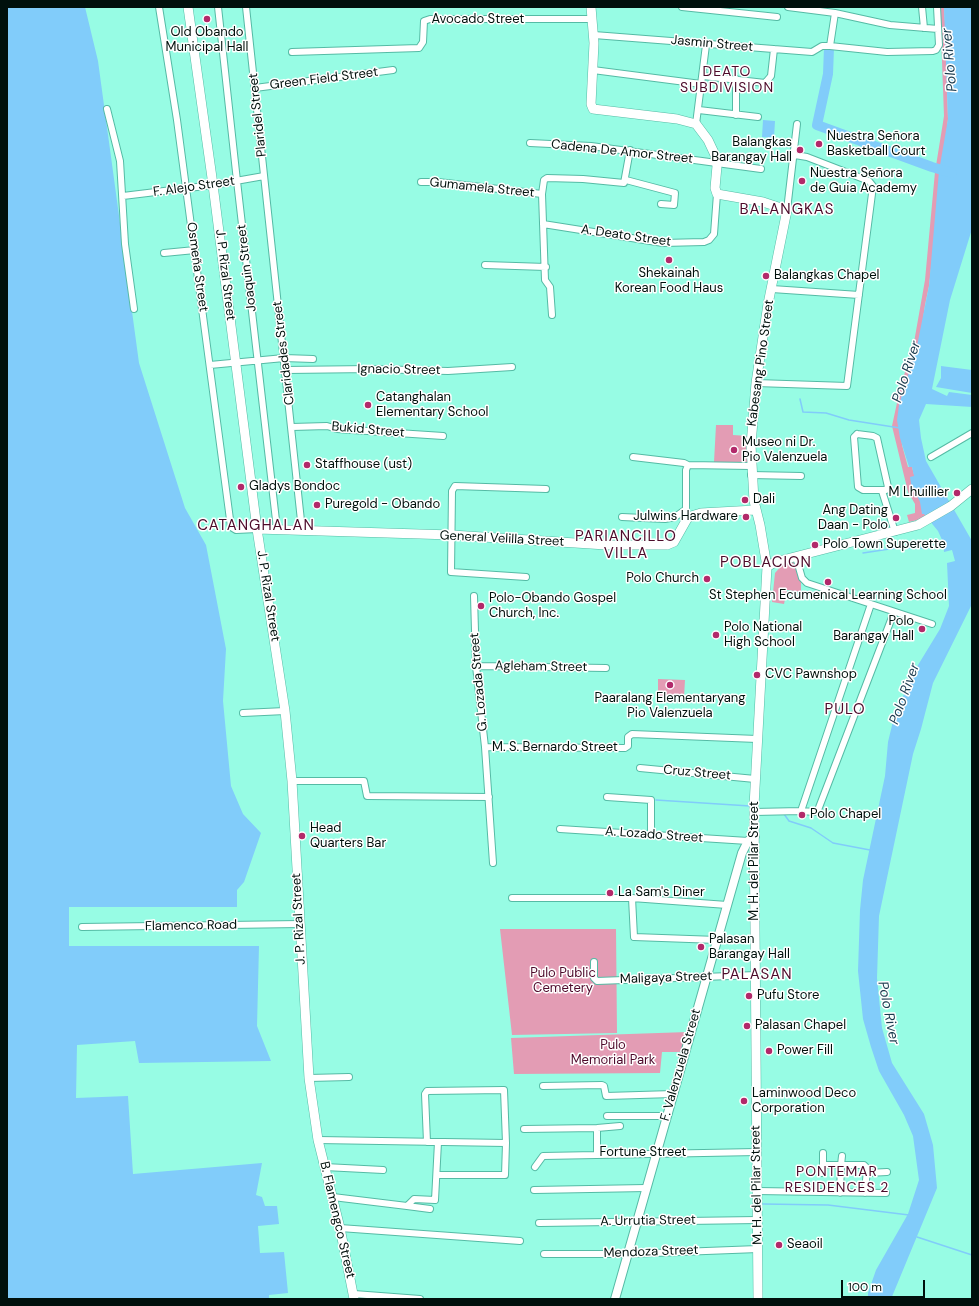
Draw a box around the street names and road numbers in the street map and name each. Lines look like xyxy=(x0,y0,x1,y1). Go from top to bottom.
street label: Avocado Street xyxy=(432,12,524,28)
street label: Jasmin Street xyxy=(670,33,754,55)
street label: Green Field Street xyxy=(269,65,379,93)
street label: Plaridel Street xyxy=(246,72,270,158)
street label: Cadena De Amor Street xyxy=(550,137,694,167)
street label: F. Alejo Street xyxy=(152,174,236,200)
street label: Gumamela Street xyxy=(429,175,535,201)
street label: Osmeña Street xyxy=(183,221,211,313)
street label: A. Deato Street xyxy=(580,222,672,250)
street label: Joaquin Street xyxy=(234,223,260,313)
street label: J. P. Rizal Street xyxy=(212,228,238,322)
street label: Kabesang Pino Street xyxy=(744,299,778,427)
street label: Claridades Street xyxy=(270,300,298,406)
street label: Ignacio Street xyxy=(357,361,441,379)
street label: Bukid Street xyxy=(331,419,405,441)
street label: General Velilla Street xyxy=(439,528,565,550)
street label: J. P. Rizal Street xyxy=(253,549,283,643)
street label: G. Lozada Street xyxy=(467,632,491,732)
street label: Agleham Street xyxy=(495,658,587,676)
street label: M. S. Bernardo Street xyxy=(492,740,618,756)
street label: Cruz Street xyxy=(663,762,731,784)
street label: M. H. del Pilar Street xyxy=(747,801,763,921)
street label: A. Lozado Street xyxy=(605,824,703,846)
street label: J. P. Rizal Street xyxy=(289,873,309,965)
street label: Flamenco Road xyxy=(145,917,237,935)
street label: Maligaya Street xyxy=(620,969,712,987)
street label: F. Valenzuela Street xyxy=(658,1007,704,1123)
street label: M. H. del Pilar Street xyxy=(748,1125,766,1245)
street label: Fortune Street xyxy=(600,1145,686,1161)
street label: B. Flamengco Street xyxy=(316,1160,358,1280)
street label: A. Urrutia Street xyxy=(600,1212,696,1230)
street label: Mendoza Street xyxy=(603,1243,699,1261)

